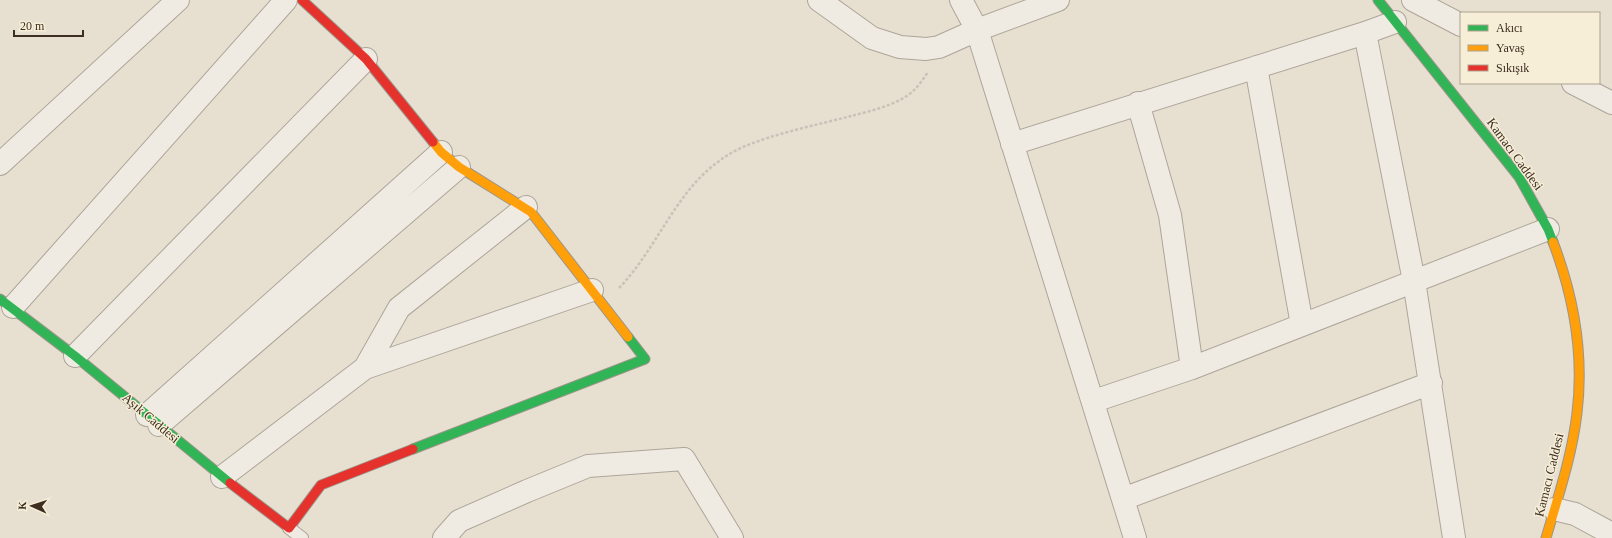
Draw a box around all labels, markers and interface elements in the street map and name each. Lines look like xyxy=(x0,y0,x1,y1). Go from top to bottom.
scale bar xyxy=(14,12,83,38)
legend xyxy=(1460,12,1600,84)
text: 20 m xyxy=(20,19,45,33)
text: Akıcı xyxy=(1496,21,1523,35)
text: Yavaş xyxy=(1496,41,1525,55)
text: Sıkışık xyxy=(1496,61,1529,75)
street label: Kamacı Caddesi xyxy=(1484,115,1546,193)
street label: Aşık Caddesi xyxy=(119,390,183,446)
street label: Kamacı Caddesi xyxy=(1531,431,1567,518)
north arrow xyxy=(12,486,52,526)
text: K xyxy=(16,500,28,510)

